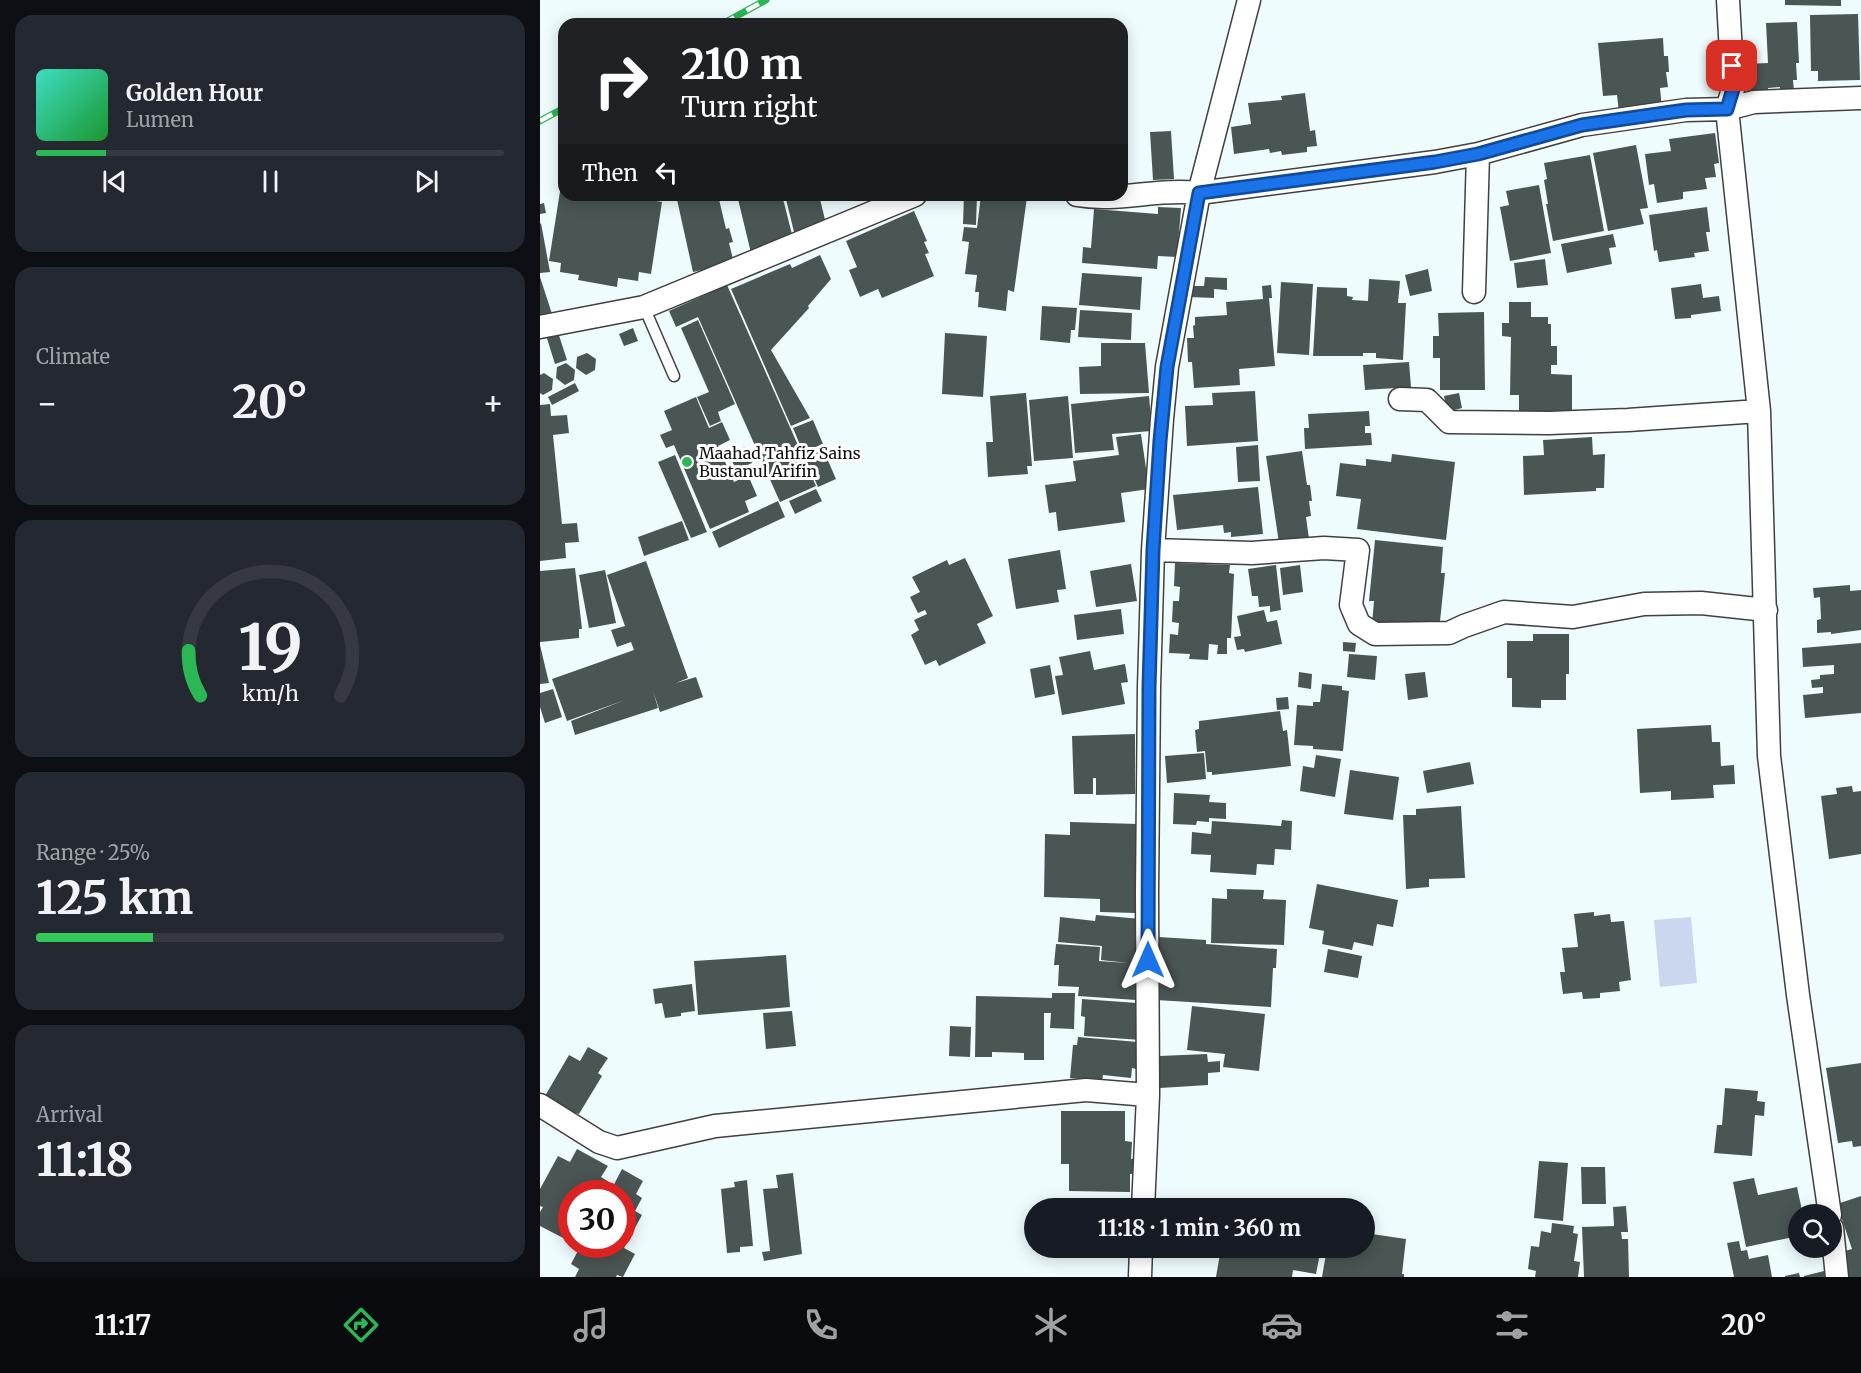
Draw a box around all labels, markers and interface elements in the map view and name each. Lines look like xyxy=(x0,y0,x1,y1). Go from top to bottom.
text: 210 m xyxy=(681,38,802,90)
pin xyxy=(1706,40,1757,91)
icon: right xyxy=(582,42,660,120)
icon: arrive xyxy=(1715,49,1748,82)
text: Golden Hour xyxy=(126,79,263,107)
text: Turn right xyxy=(681,90,818,124)
text: Lumen xyxy=(126,107,194,132)
icon: left xyxy=(650,156,683,189)
text: Then xyxy=(582,159,638,187)
icon: previous xyxy=(98,165,131,198)
icon: pause xyxy=(254,165,287,198)
icon: next xyxy=(410,165,443,198)
text: Climate xyxy=(36,344,110,369)
text: 20° xyxy=(232,374,308,430)
text: − xyxy=(36,383,58,424)
text: + xyxy=(482,383,504,424)
place label: Maahad Tahfiz Sains Bustanul Arifin xyxy=(699,443,861,481)
marker: Maahad Tahfiz Sains Bustanul Arifin xyxy=(680,455,694,469)
text: 19 xyxy=(238,609,302,687)
text: km/h xyxy=(242,680,298,707)
text: Range · 25% xyxy=(36,840,150,865)
text: 125 km xyxy=(36,870,193,926)
position arrow xyxy=(1116,928,1180,992)
text: Arrival xyxy=(36,1102,103,1127)
text: 11:18 xyxy=(36,1132,133,1188)
speed limit sign: 30 xyxy=(558,1180,636,1258)
map controls xyxy=(1788,1204,1842,1258)
button: search xyxy=(1788,1204,1842,1258)
text: 11:18 · 1 min · 360 m xyxy=(1098,1214,1301,1242)
icon: directions xyxy=(340,1304,382,1346)
icon: music xyxy=(570,1304,612,1346)
icon: phone xyxy=(800,1304,842,1346)
icon: climate xyxy=(1030,1304,1072,1346)
icon: car xyxy=(1261,1304,1303,1346)
icon: filters xyxy=(1491,1304,1533,1346)
text: 11:17 xyxy=(94,1308,151,1342)
text: 20° xyxy=(1721,1308,1767,1342)

